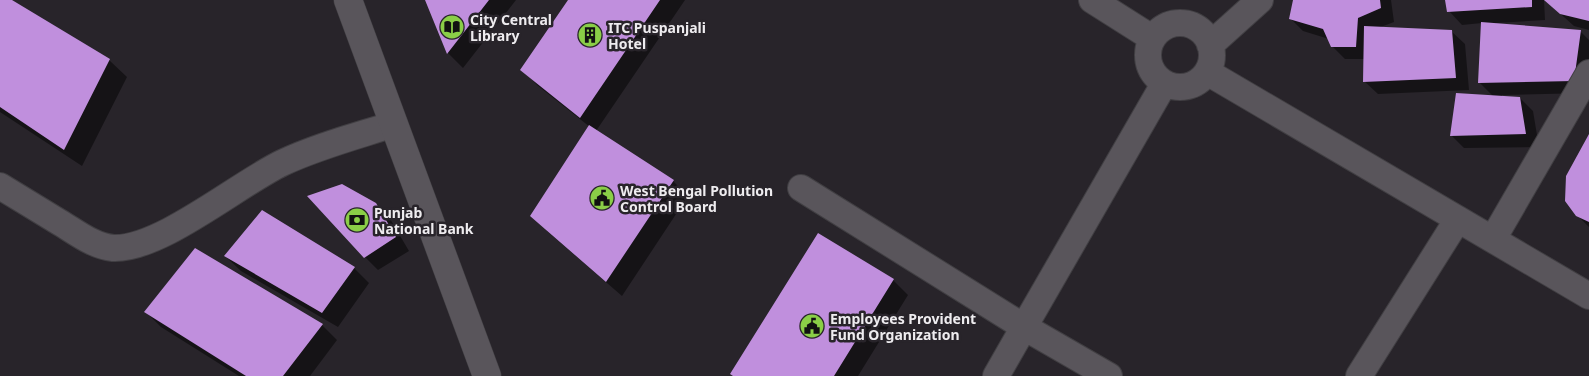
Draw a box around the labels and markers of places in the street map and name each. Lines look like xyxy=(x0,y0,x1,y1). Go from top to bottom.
place label: City Central Library xyxy=(470,10,552,45)
library icon: City Central Library xyxy=(439,14,465,40)
place label: ITC Puspanjali Hotel xyxy=(608,18,706,53)
building icon: ITC Puspanjali Hotel xyxy=(577,22,603,48)
place label: West Bengal Pollution Control Board xyxy=(620,181,773,216)
public building icon: West Bengal Pollution Control Board xyxy=(589,185,615,211)
place label: Punjab National Bank xyxy=(374,203,474,238)
bank icon: Punjab National Bank xyxy=(344,207,370,233)
place label: Employees Provident Fund Organization xyxy=(830,309,976,344)
public building icon: Employees Provident Fund Organization xyxy=(799,313,825,339)

